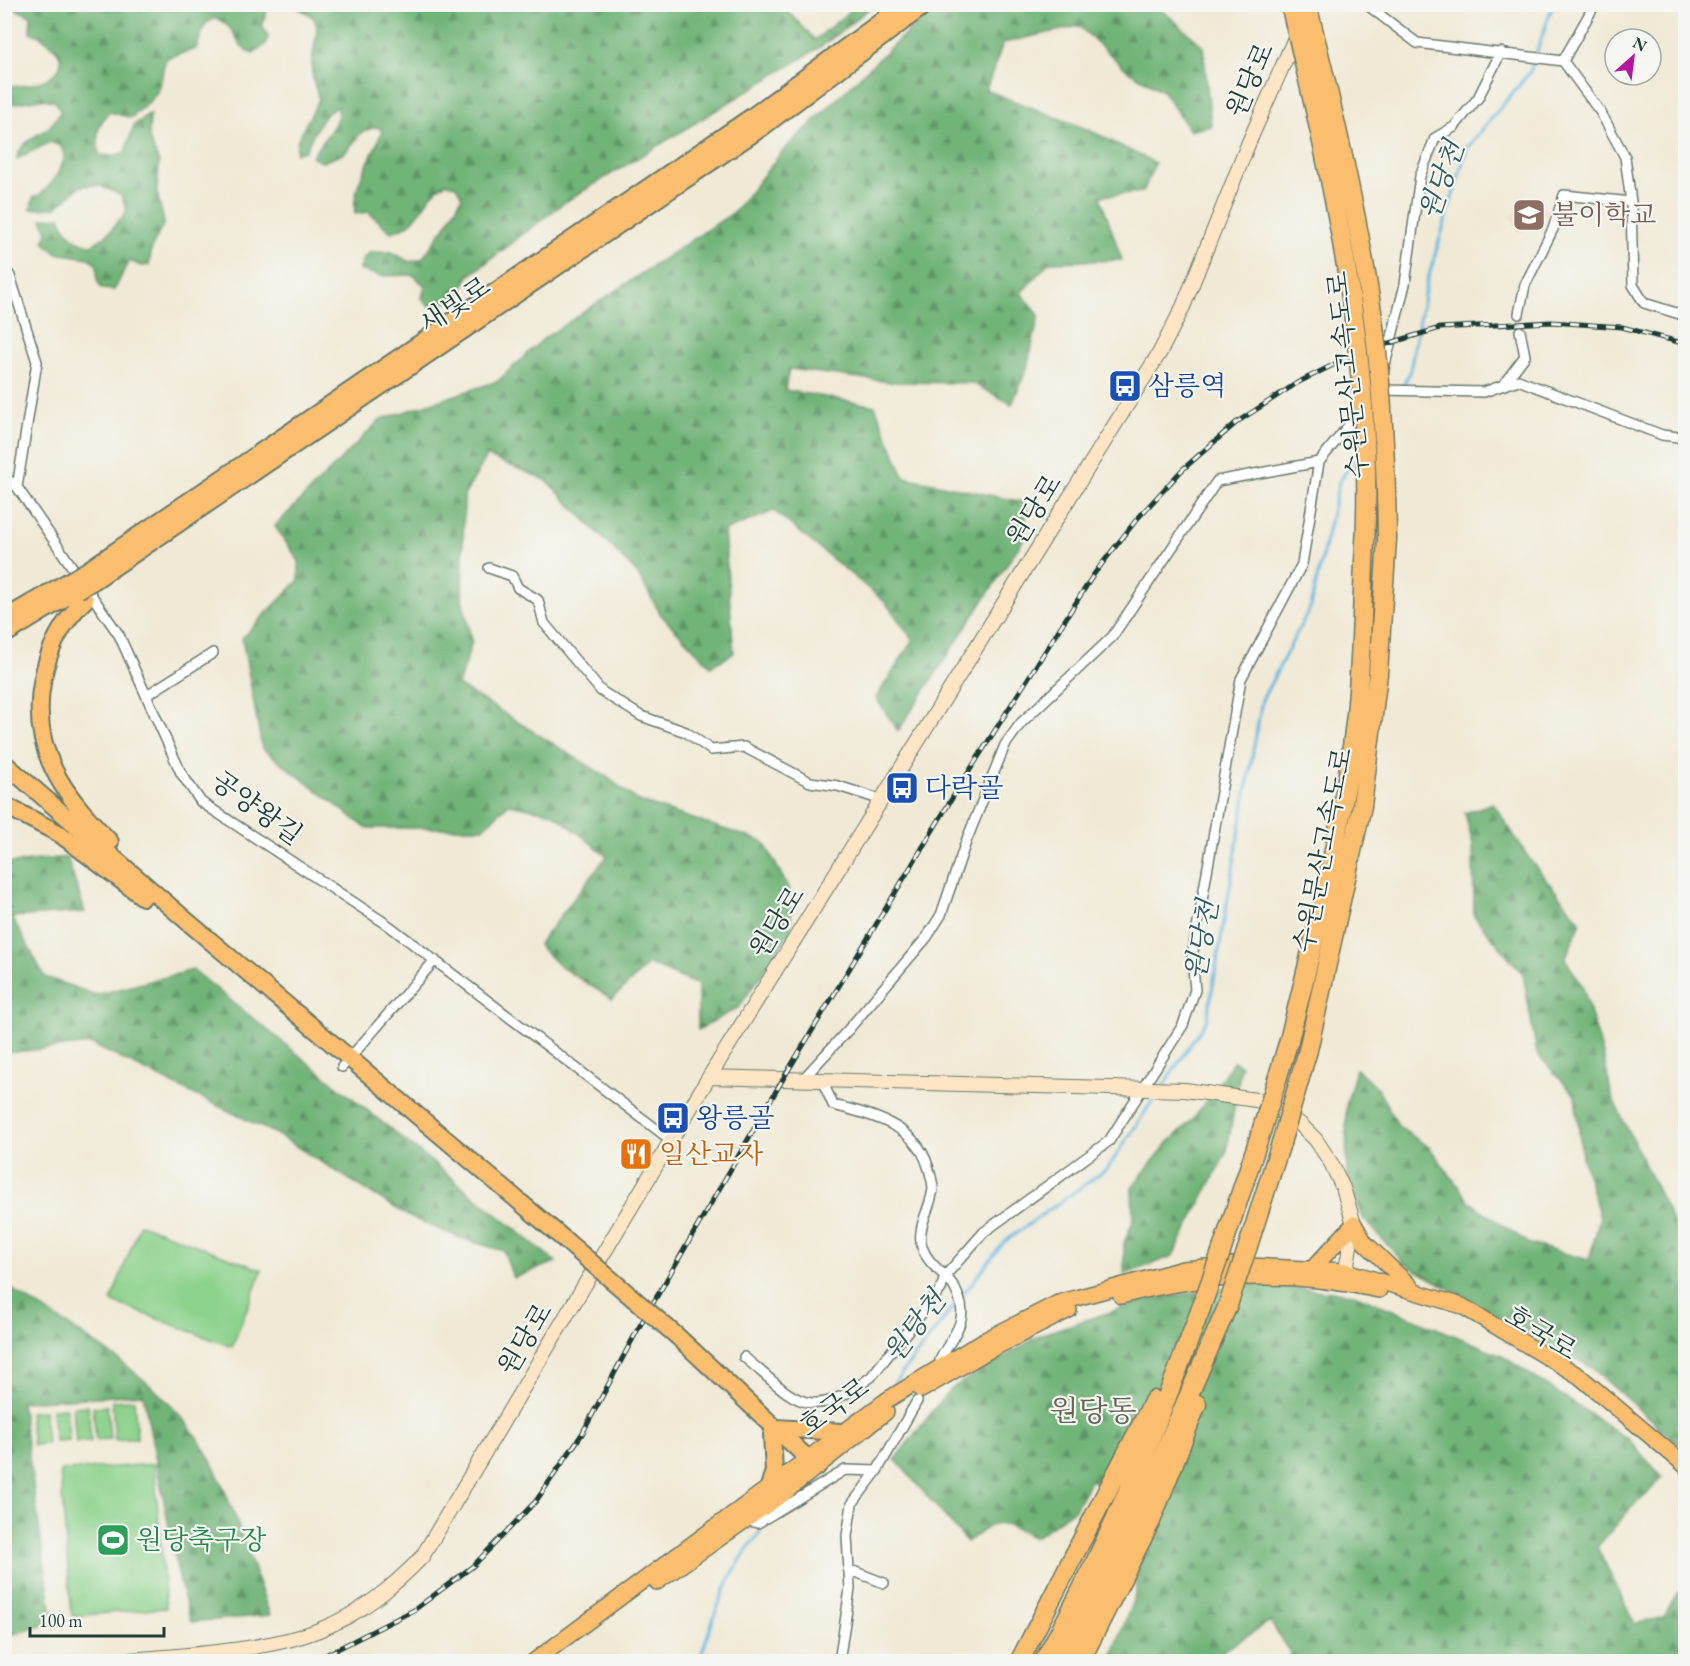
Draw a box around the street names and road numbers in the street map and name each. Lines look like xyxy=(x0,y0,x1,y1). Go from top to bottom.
street label: 원당로 xyxy=(1218,37,1281,123)
street label: 새빛로 xyxy=(412,268,497,341)
street label: 수원문산고속도로 xyxy=(1319,269,1376,481)
street label: 원당로 xyxy=(998,467,1069,552)
street label: 수원문산고속도로 xyxy=(1285,744,1360,956)
street label: 공양왕길 xyxy=(205,763,310,852)
street label: 원당로 xyxy=(741,879,812,964)
street label: 원당로 xyxy=(489,1296,560,1381)
street label: 호국로 xyxy=(1499,1297,1584,1368)
street label: 호국로 xyxy=(792,1369,876,1444)

